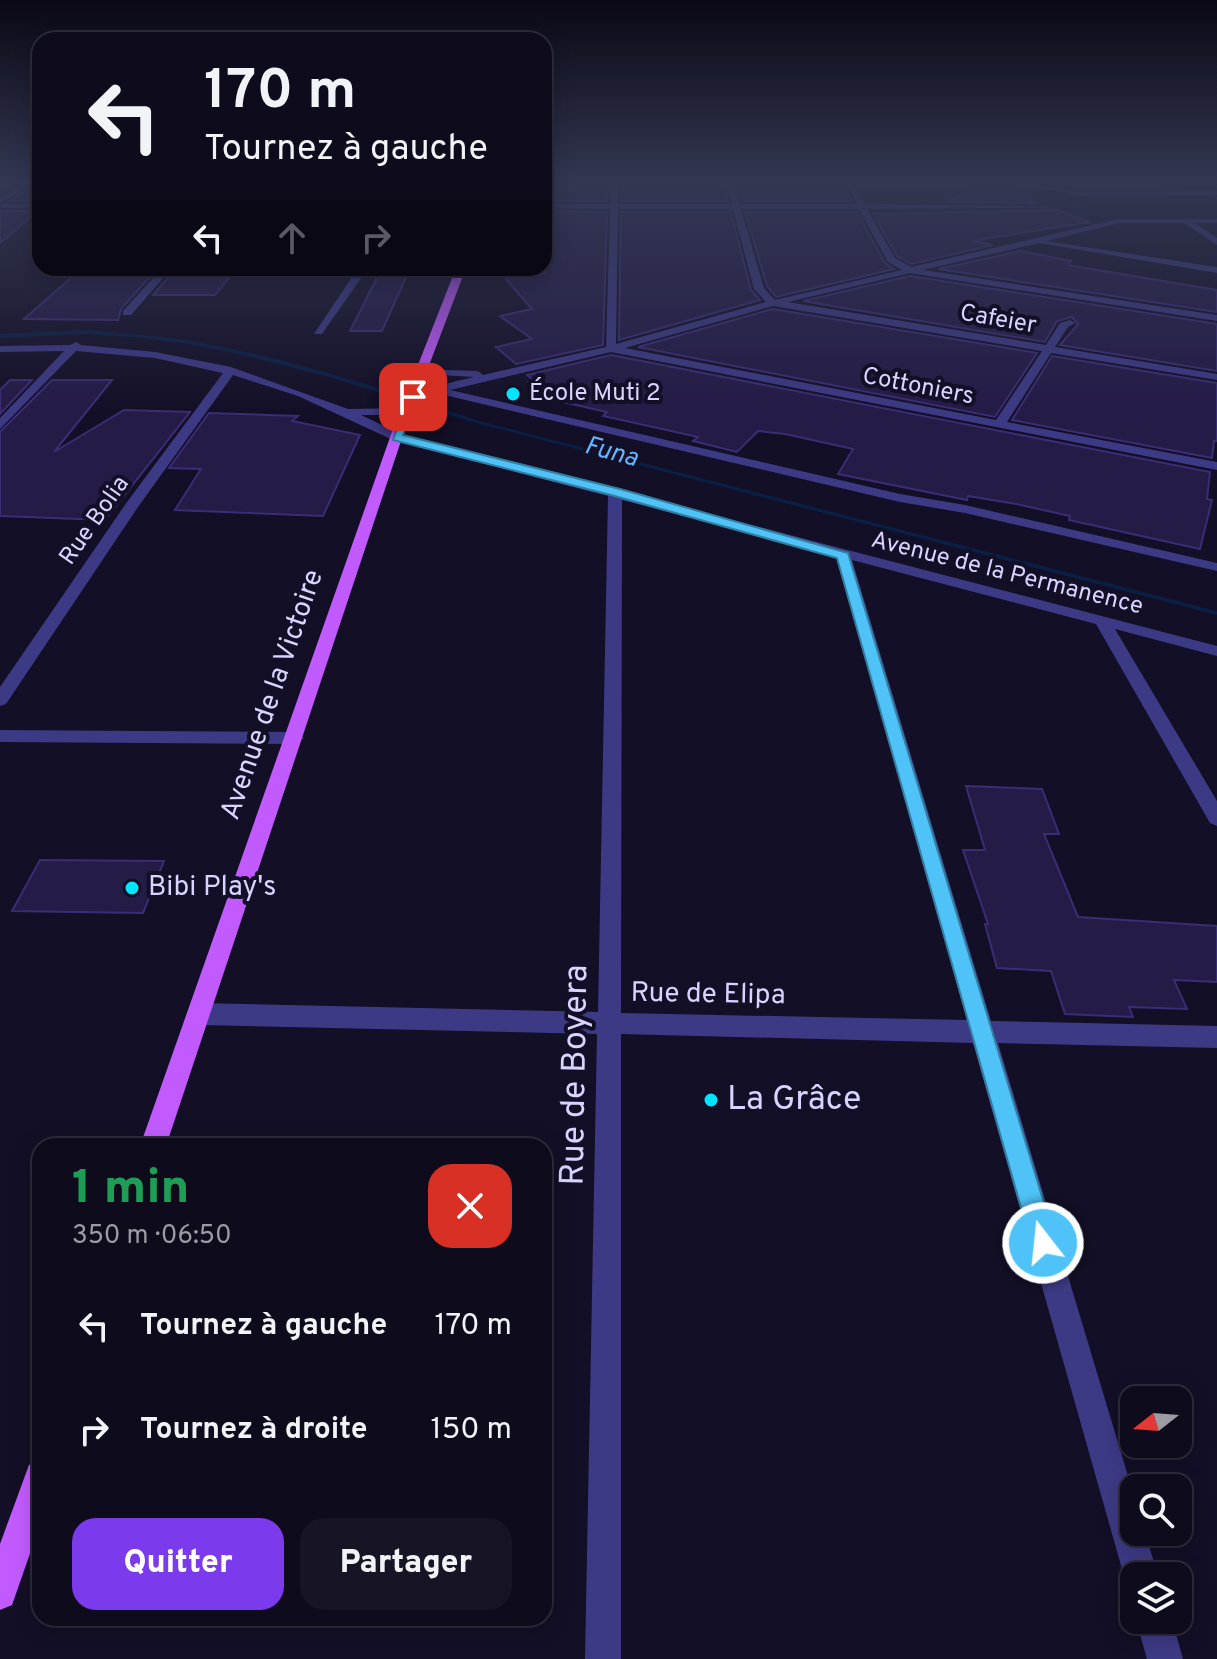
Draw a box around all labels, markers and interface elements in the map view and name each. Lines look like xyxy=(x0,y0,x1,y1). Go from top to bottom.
text: 170 m xyxy=(204,58,356,128)
icon: left xyxy=(72,64,176,168)
text: Tournez à gauche xyxy=(204,127,488,173)
icon: left xyxy=(186,216,230,260)
icon: ahead xyxy=(270,216,314,260)
icon: right xyxy=(354,216,398,260)
street label: Cafeier xyxy=(957,299,1039,341)
street label: Cottoniers xyxy=(860,362,976,412)
pin xyxy=(379,363,447,431)
icon: arrive xyxy=(391,375,435,419)
place label: École Muti 2 xyxy=(529,377,661,409)
marker: École Muti 2 xyxy=(504,385,522,403)
water label: Funa xyxy=(581,430,642,476)
street label: Rue Bolia xyxy=(53,471,137,571)
street label: Avenue de la Permanence xyxy=(868,526,1146,622)
street label: Avenue de la Victoire xyxy=(213,565,333,825)
place label: Bibi Play's xyxy=(148,870,277,906)
marker: Bibi Play's xyxy=(123,879,141,897)
street label: Rue de Boyera xyxy=(553,964,599,1186)
street label: Rue de Elipa xyxy=(630,976,786,1014)
place label: La Grâce xyxy=(727,1079,861,1122)
marker: La Grâce xyxy=(702,1091,720,1109)
text: 1 min xyxy=(72,1160,189,1220)
button: close xyxy=(428,1164,512,1248)
position arrow xyxy=(1001,1201,1085,1285)
text: 350 m · 06:50 xyxy=(72,1220,232,1253)
icon: left xyxy=(72,1304,116,1348)
text: Tournez à gauche xyxy=(140,1308,387,1345)
text: 170 m xyxy=(434,1308,512,1345)
north arrow xyxy=(1120,1386,1192,1458)
map controls xyxy=(1120,1386,1192,1634)
icon: right xyxy=(72,1408,116,1452)
text: Tournez à droite xyxy=(140,1412,368,1449)
text: 150 m xyxy=(431,1412,512,1449)
button: search xyxy=(1120,1474,1192,1546)
button: Quitter xyxy=(72,1518,284,1610)
button: Partager xyxy=(300,1518,512,1610)
button: layers xyxy=(1120,1562,1192,1634)

